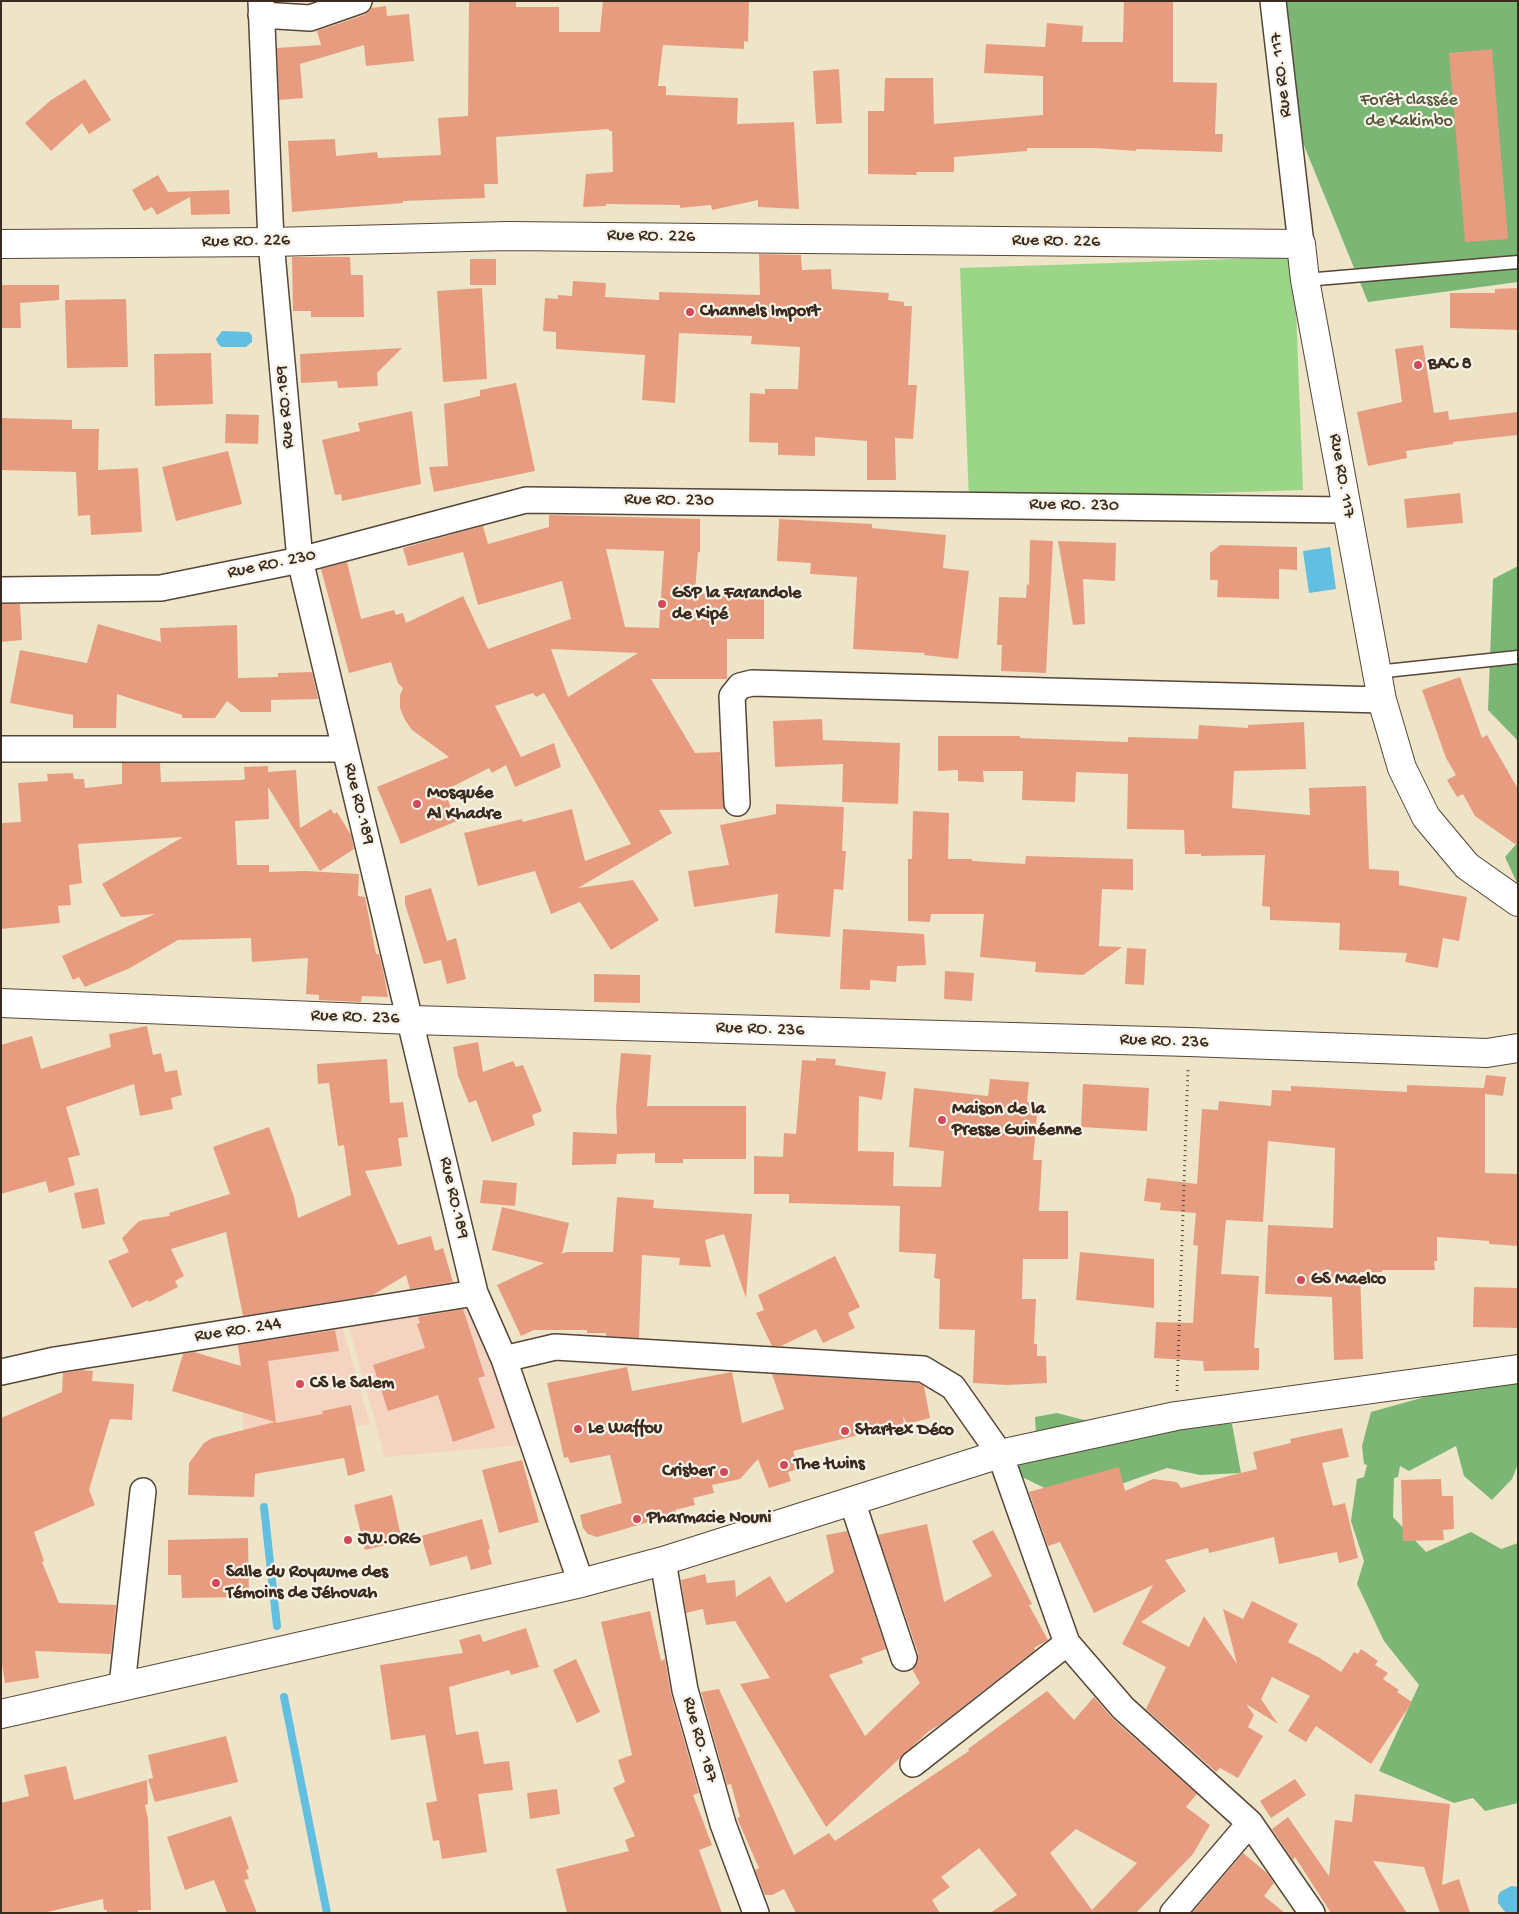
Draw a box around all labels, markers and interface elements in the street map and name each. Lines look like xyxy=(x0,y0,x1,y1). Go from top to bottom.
street label: Rue RO. 117 xyxy=(1266,31,1298,119)
park label: Forêt classée de Kakimbo xyxy=(1360,90,1458,132)
street label: Rue RO. 226 xyxy=(607,225,695,249)
street label: Rue RO. 226 xyxy=(202,230,290,254)
street label: Rue RO. 226 xyxy=(1012,230,1100,254)
place label: Channels Import xyxy=(700,301,820,323)
marker: Channels Import xyxy=(684,306,696,318)
place label: BAC 8 xyxy=(1428,354,1472,376)
marker: BAC 8 xyxy=(1412,359,1424,371)
street label: Rue RO.189 xyxy=(272,364,300,450)
street label: Rue RO. 117 xyxy=(1323,432,1359,520)
street label: Rue RO. 230 xyxy=(624,489,714,513)
street label: Rue RO. 230 xyxy=(1029,494,1119,518)
street label: Rue RO. 230 xyxy=(226,545,318,585)
place label: GSP la Farandole de Kipé xyxy=(672,583,801,626)
marker: GSP la Farandole de Kipé xyxy=(656,598,668,610)
street label: Rue RO.189 xyxy=(337,761,379,847)
place label: Mosquée Al Khadre xyxy=(427,783,502,826)
marker: Mosquée Al Khadre xyxy=(411,798,423,810)
street label: Rue RO. 236 xyxy=(310,1006,400,1030)
street label: Rue RO. 236 xyxy=(715,1018,805,1042)
street label: Rue RO. 236 xyxy=(1119,1030,1209,1054)
place label: Maison de la Presse Guinéenne xyxy=(952,1099,1082,1142)
marker: Maison de la Presse Guinéenne xyxy=(936,1114,948,1126)
street label: Rue RO.189 xyxy=(433,1155,473,1241)
place label: GS Maelco xyxy=(1311,1269,1386,1291)
marker: GS Maelco xyxy=(1295,1274,1307,1286)
street label: Rue RO. 244 xyxy=(193,1313,283,1349)
place label: CS le Salem xyxy=(310,1373,394,1395)
marker: CS le Salem xyxy=(294,1378,306,1390)
place label: Le Waffou xyxy=(588,1418,662,1440)
place label: Startex Déco xyxy=(855,1420,954,1442)
marker: Le Waffou xyxy=(572,1423,584,1435)
marker: Startex Déco xyxy=(839,1425,851,1437)
place label: The twins xyxy=(794,1454,865,1476)
marker: The twins xyxy=(778,1459,790,1471)
place label: Crisber xyxy=(662,1461,714,1483)
marker: Crisber xyxy=(718,1466,730,1478)
place label: Pharmacie Nouni xyxy=(647,1508,771,1530)
marker: Pharmacie Nouni xyxy=(631,1513,643,1525)
place label: JW.ORG xyxy=(358,1529,420,1551)
marker: JW.ORG xyxy=(342,1534,354,1546)
place label: Salle du Royaume des Témoins de Jéhovah xyxy=(226,1562,388,1605)
marker: Salle du Royaume des Témoins de Jéhovah xyxy=(210,1577,222,1589)
street label: Rue RO. 187 xyxy=(676,1695,722,1785)

